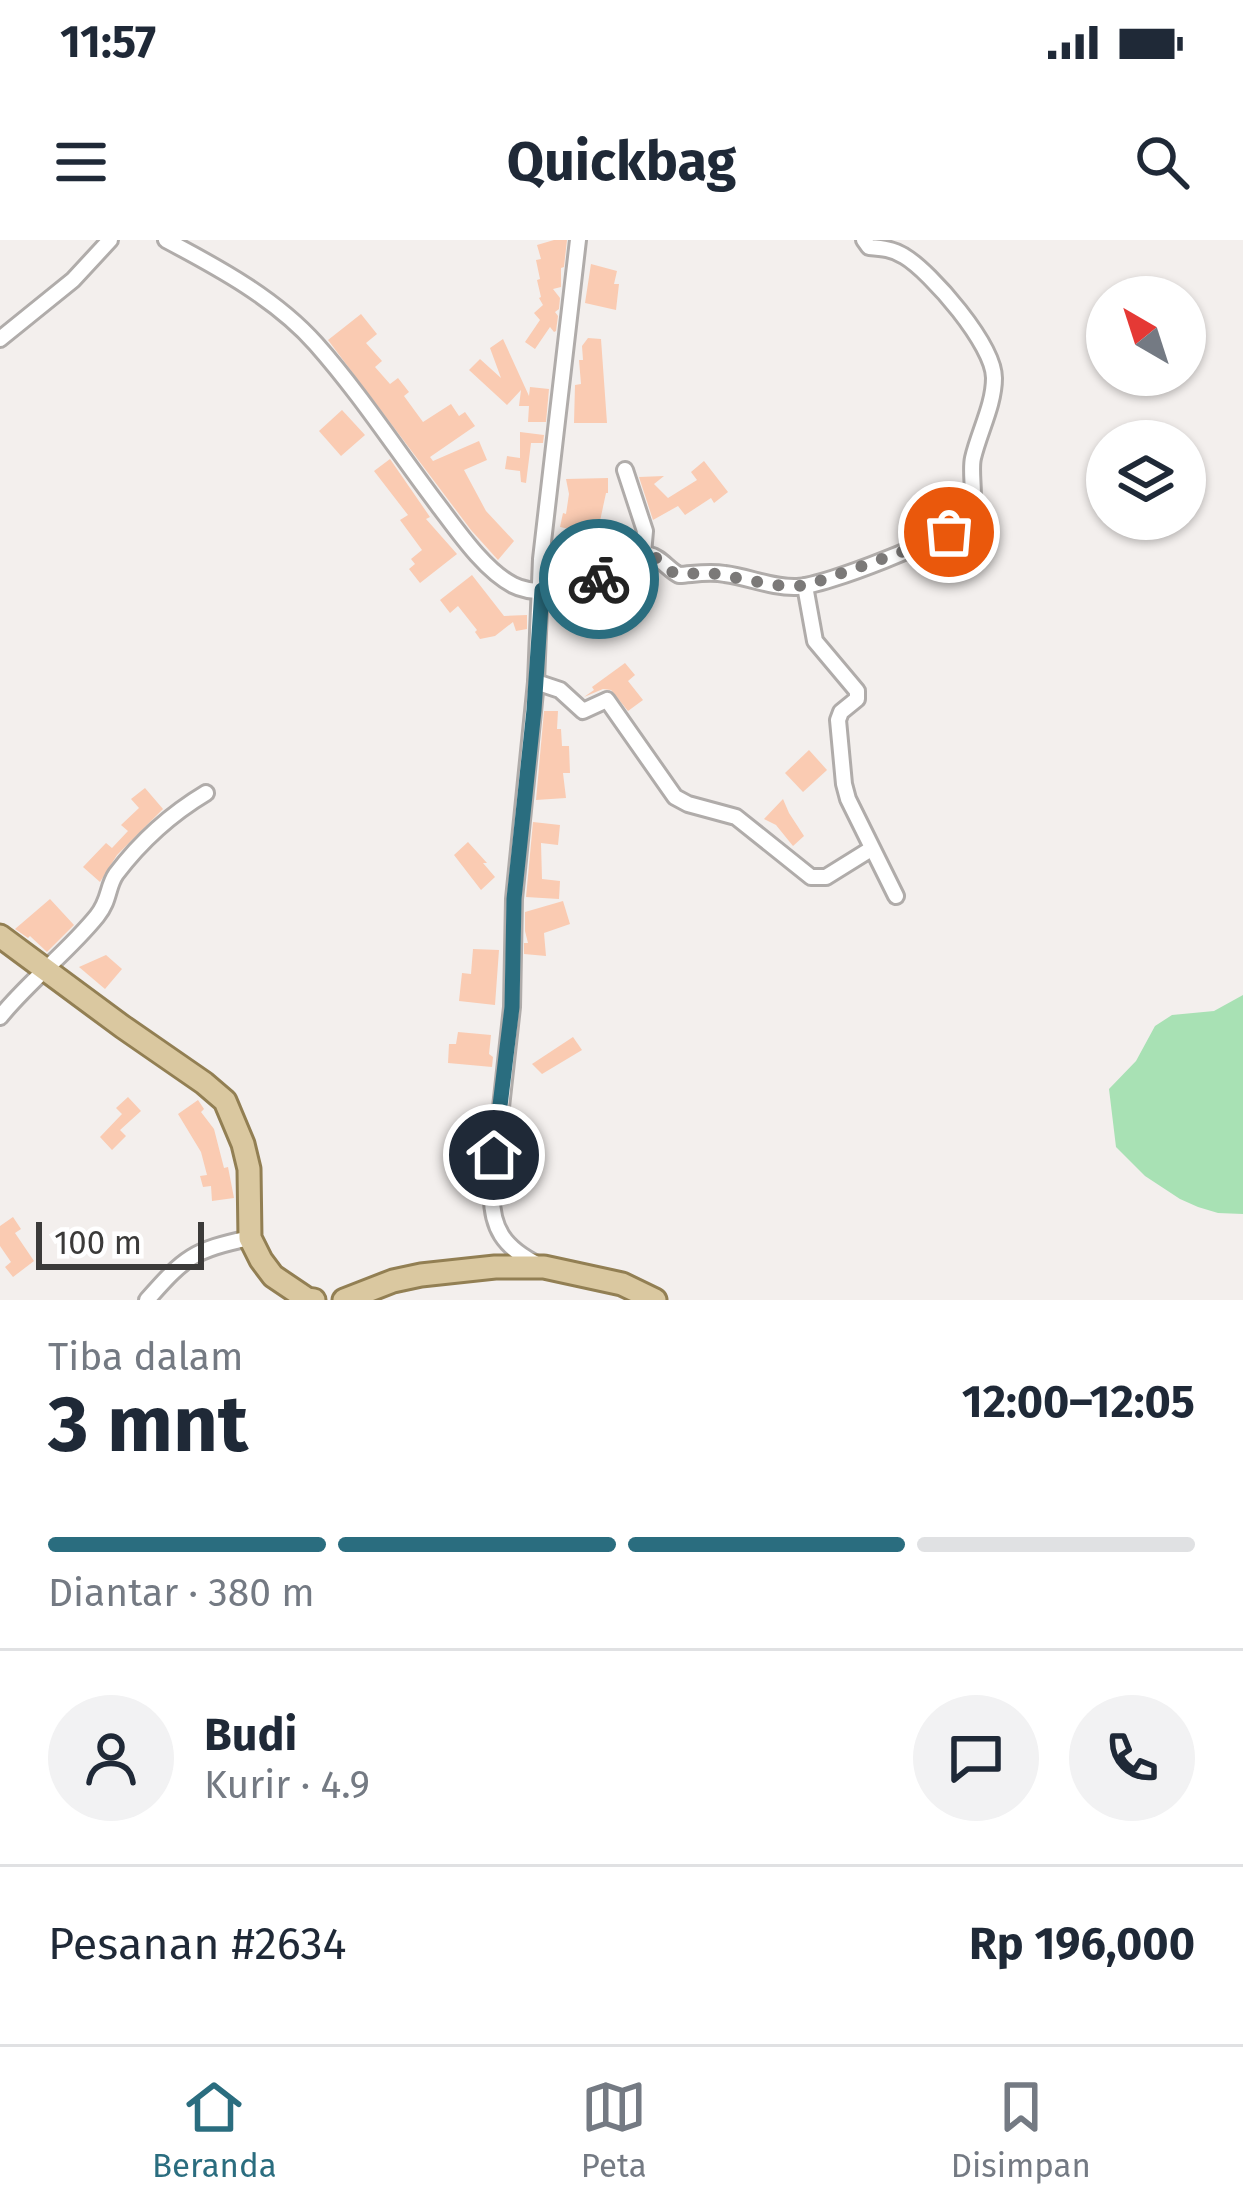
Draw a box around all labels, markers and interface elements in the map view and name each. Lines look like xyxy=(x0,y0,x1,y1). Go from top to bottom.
text: 11:57 xyxy=(60,15,156,69)
icon: menu xyxy=(48,129,114,195)
icon: search xyxy=(1129,129,1195,195)
text: Quickbag xyxy=(507,130,736,194)
north arrow xyxy=(1086,276,1206,396)
map controls xyxy=(1086,276,1206,540)
button: layers xyxy=(1086,420,1206,540)
pin xyxy=(898,481,1000,583)
icon: bag xyxy=(916,499,982,565)
courier xyxy=(539,519,659,639)
icon: bike xyxy=(566,546,632,612)
pin xyxy=(443,1104,545,1206)
icon: home xyxy=(461,1122,527,1188)
scale bar xyxy=(36,1216,204,1269)
text: 100 m xyxy=(54,1223,142,1263)
text: Tiba dalam xyxy=(48,1334,244,1380)
text: 12:00–12:05 xyxy=(962,1375,1195,1429)
text: 3 mnt xyxy=(48,1378,248,1472)
text: Diantar · 380 m xyxy=(48,1570,315,1616)
button: person xyxy=(48,1695,174,1821)
button: chat xyxy=(913,1695,1039,1821)
button: phone xyxy=(1069,1695,1195,1821)
text: Budi xyxy=(204,1708,297,1762)
text: Kurir · 4.9 xyxy=(204,1762,370,1808)
text: Pesanan #2634 xyxy=(48,1917,346,1971)
text: Rp 196,000 xyxy=(969,1917,1195,1971)
tab: Beranda xyxy=(152,2074,277,2186)
tab: Peta xyxy=(581,2074,647,2186)
tab: Disimpan xyxy=(951,2074,1091,2186)

